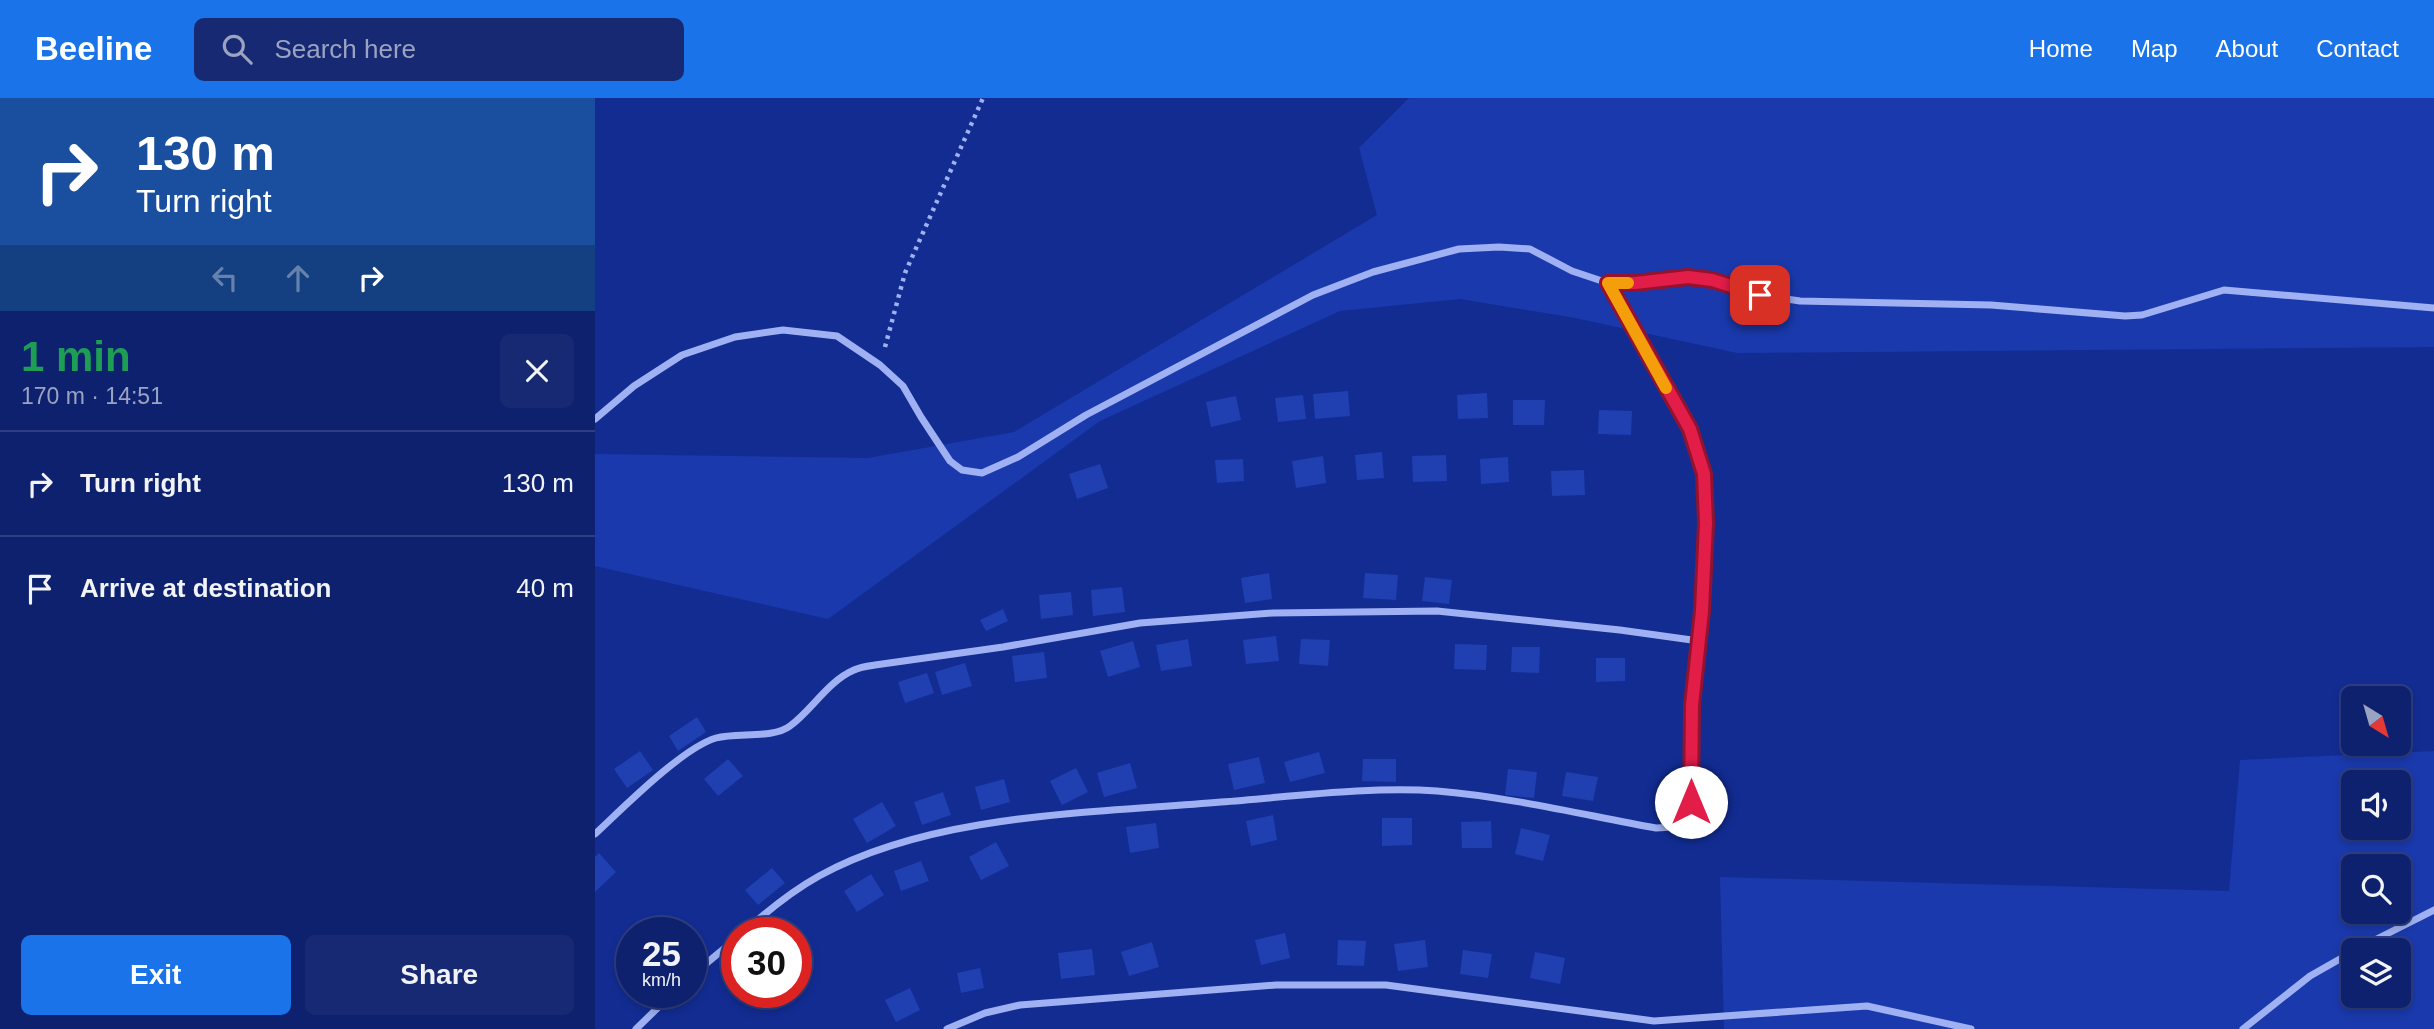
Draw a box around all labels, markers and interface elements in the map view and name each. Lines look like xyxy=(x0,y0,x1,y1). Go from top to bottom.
search box xyxy=(194,18,684,81)
text: Beeline xyxy=(35,30,152,67)
icon: search xyxy=(218,30,256,68)
text: Search here xyxy=(274,34,416,64)
text: Home xyxy=(2029,35,2093,62)
text: Map xyxy=(2131,35,2178,62)
text: About xyxy=(2216,35,2278,62)
text: Contact xyxy=(2316,35,2399,62)
icon: right xyxy=(21,126,112,217)
text: 130 m xyxy=(136,126,275,180)
text: Turn right xyxy=(136,183,272,219)
icon: left xyxy=(206,259,244,297)
icon: ahead xyxy=(279,259,317,297)
icon: right xyxy=(352,259,390,297)
pin xyxy=(1730,265,1790,325)
icon: arrive xyxy=(1741,276,1779,314)
text: 1 min xyxy=(21,333,131,380)
button: close xyxy=(500,334,574,408)
text: 170 m · 14:51 xyxy=(21,383,163,409)
icon: right xyxy=(21,465,59,503)
text: Turn right xyxy=(80,468,201,498)
text: 130 m xyxy=(502,468,574,498)
icon: arrive xyxy=(21,570,59,608)
text: Arrive at destination xyxy=(80,573,331,603)
text: 40 m xyxy=(516,573,574,603)
north arrow xyxy=(2341,686,2411,756)
map controls xyxy=(2341,686,2411,1008)
position arrow xyxy=(1654,765,1728,839)
button: sound xyxy=(2341,770,2411,840)
button: search xyxy=(2341,854,2411,924)
speed limit sign: 30 xyxy=(721,917,812,1008)
text: 25 xyxy=(642,934,681,973)
button: Exit xyxy=(21,935,291,1015)
button: Share xyxy=(305,935,574,1015)
button: layers xyxy=(2341,938,2411,1008)
text: km/h xyxy=(642,970,681,990)

